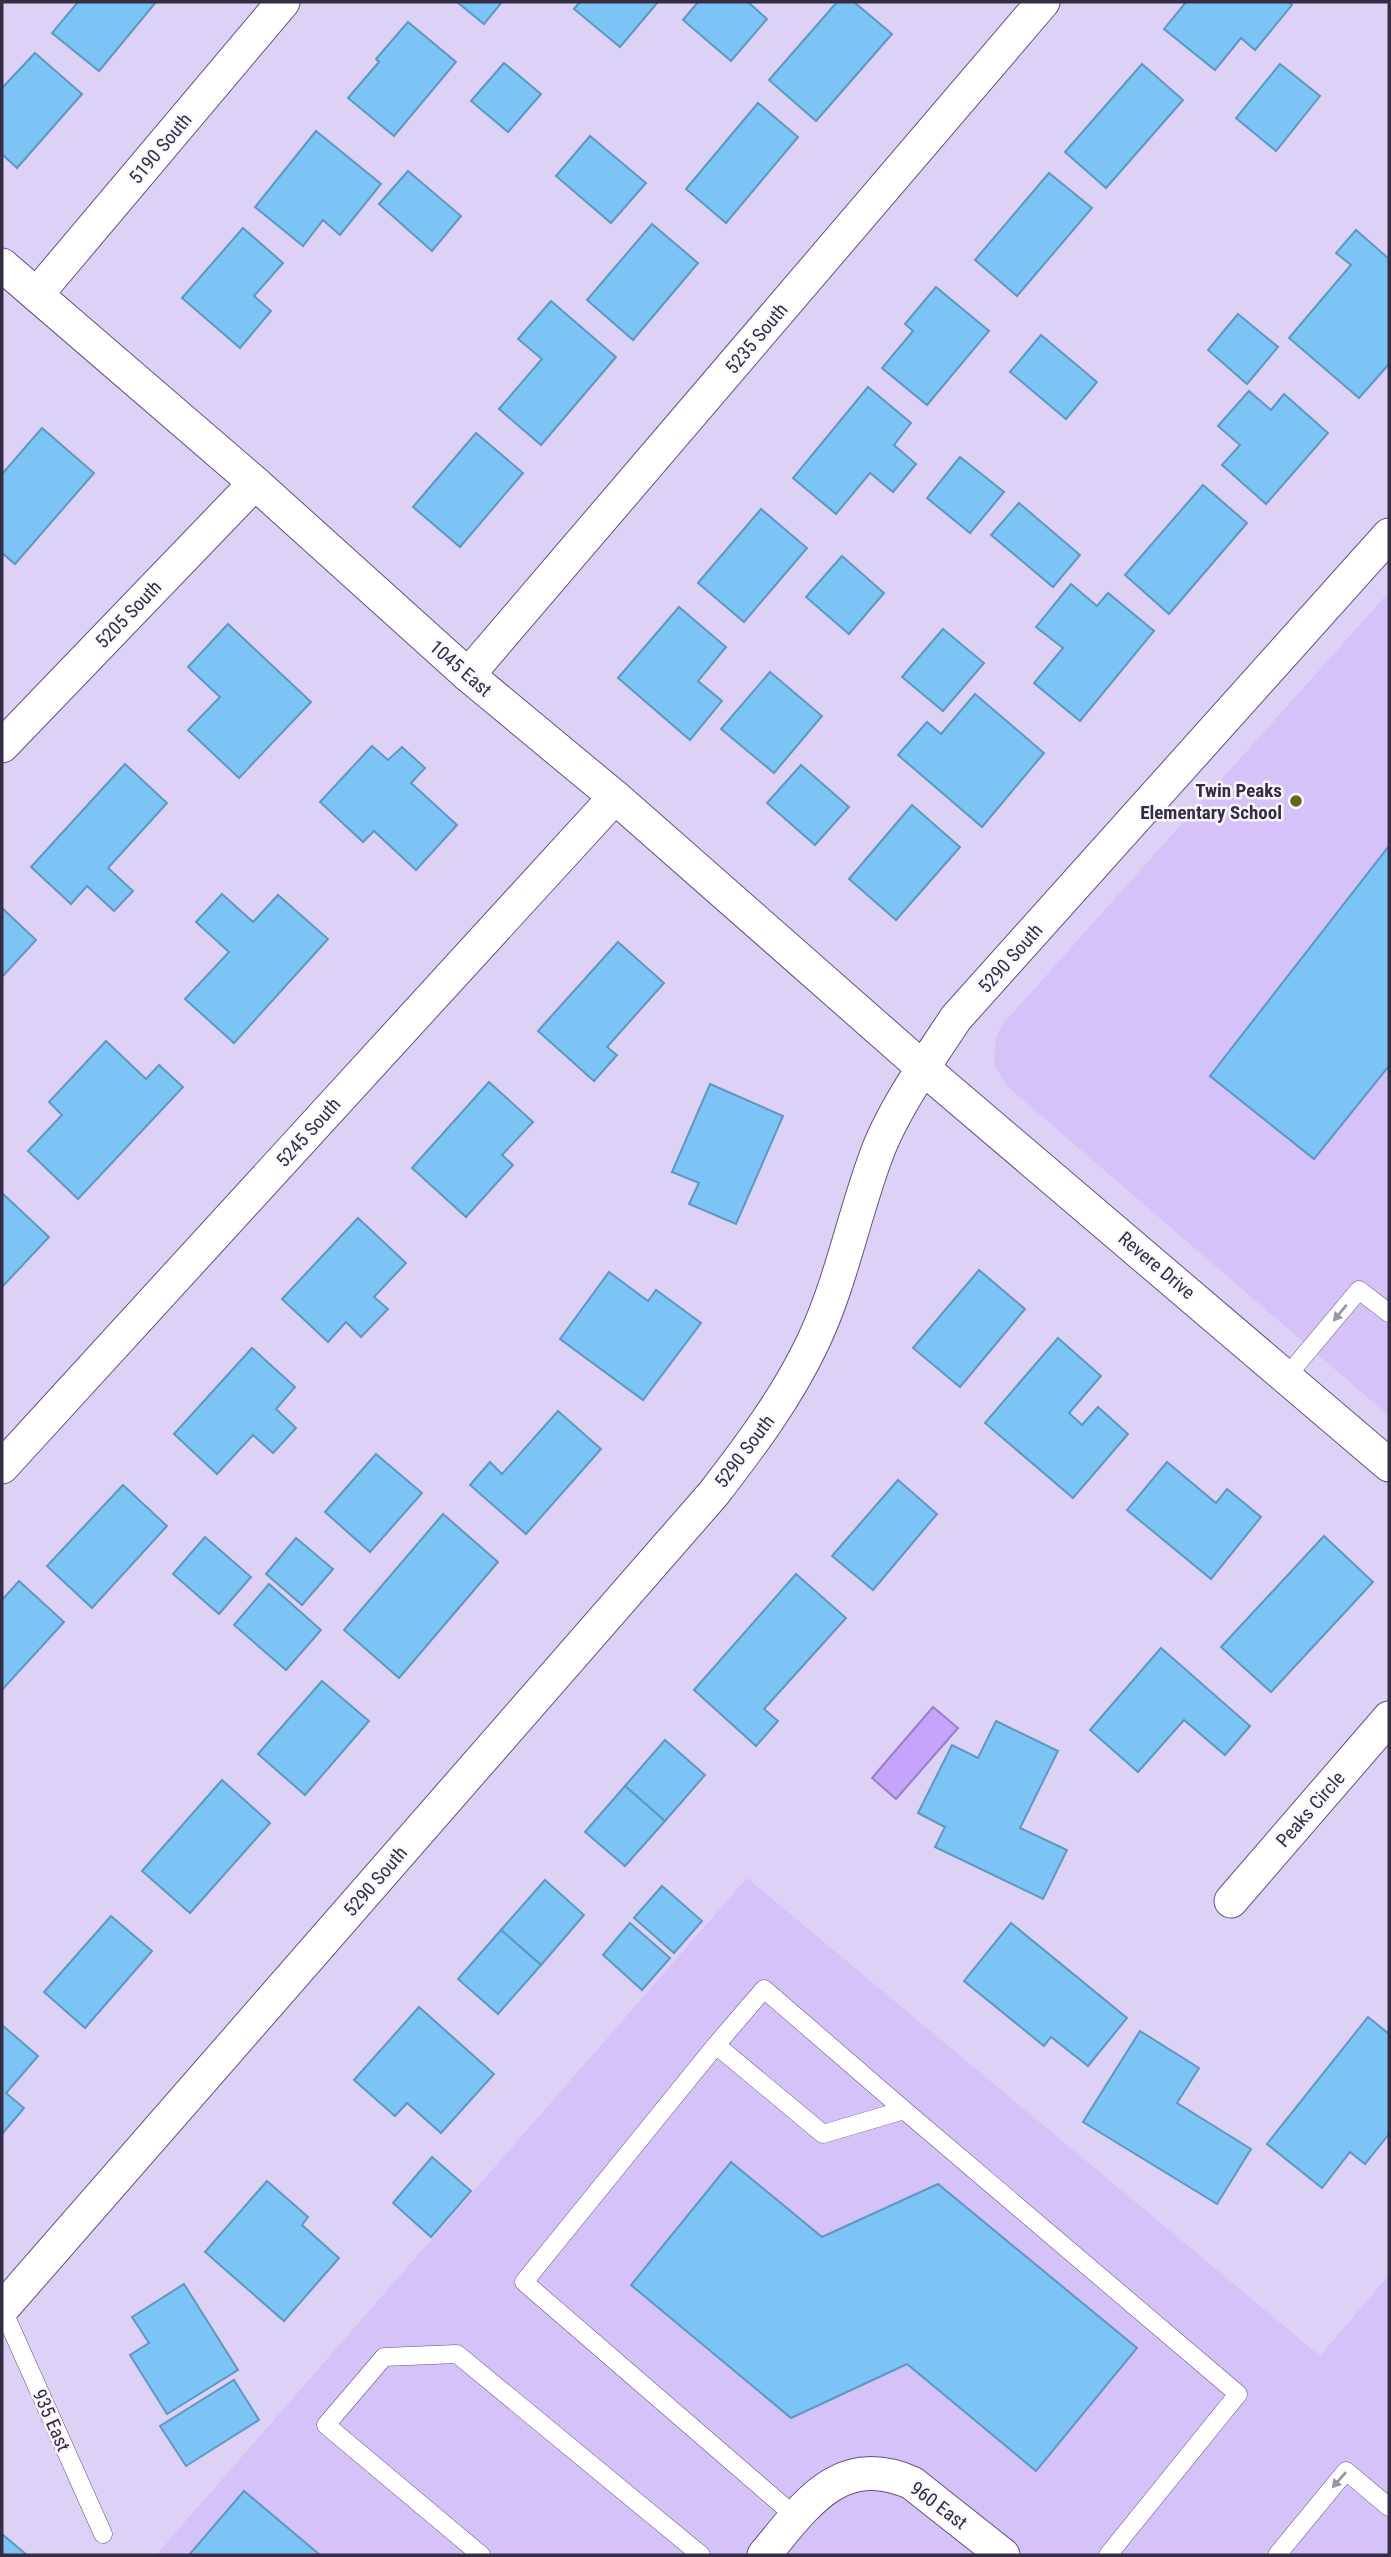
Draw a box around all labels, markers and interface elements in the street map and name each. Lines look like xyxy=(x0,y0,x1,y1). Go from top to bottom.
street label: 5190 South xyxy=(124,108,197,188)
street label: 5235 South xyxy=(720,298,793,378)
street label: 5205 South xyxy=(90,576,166,653)
street label: 1045 East xyxy=(425,635,496,702)
place label: Twin Peaks Elementary School xyxy=(1140,779,1282,824)
marker: Twin Peaks Elementary School xyxy=(1288,793,1304,809)
street label: 5290 South xyxy=(973,919,1047,998)
street label: 5245 South xyxy=(271,1093,345,1172)
street label: Revere Drive xyxy=(1114,1227,1200,1304)
one-way arrow xyxy=(1332,1304,1348,1322)
street label: 5290 South xyxy=(710,1410,779,1492)
street label: Peaks Circle xyxy=(1271,1767,1350,1852)
street label: 5290 South xyxy=(339,1842,412,1921)
street label: 935 East xyxy=(28,2386,75,2455)
one-way arrow xyxy=(1331,2471,1346,2489)
street label: 960 East xyxy=(906,2477,972,2534)

